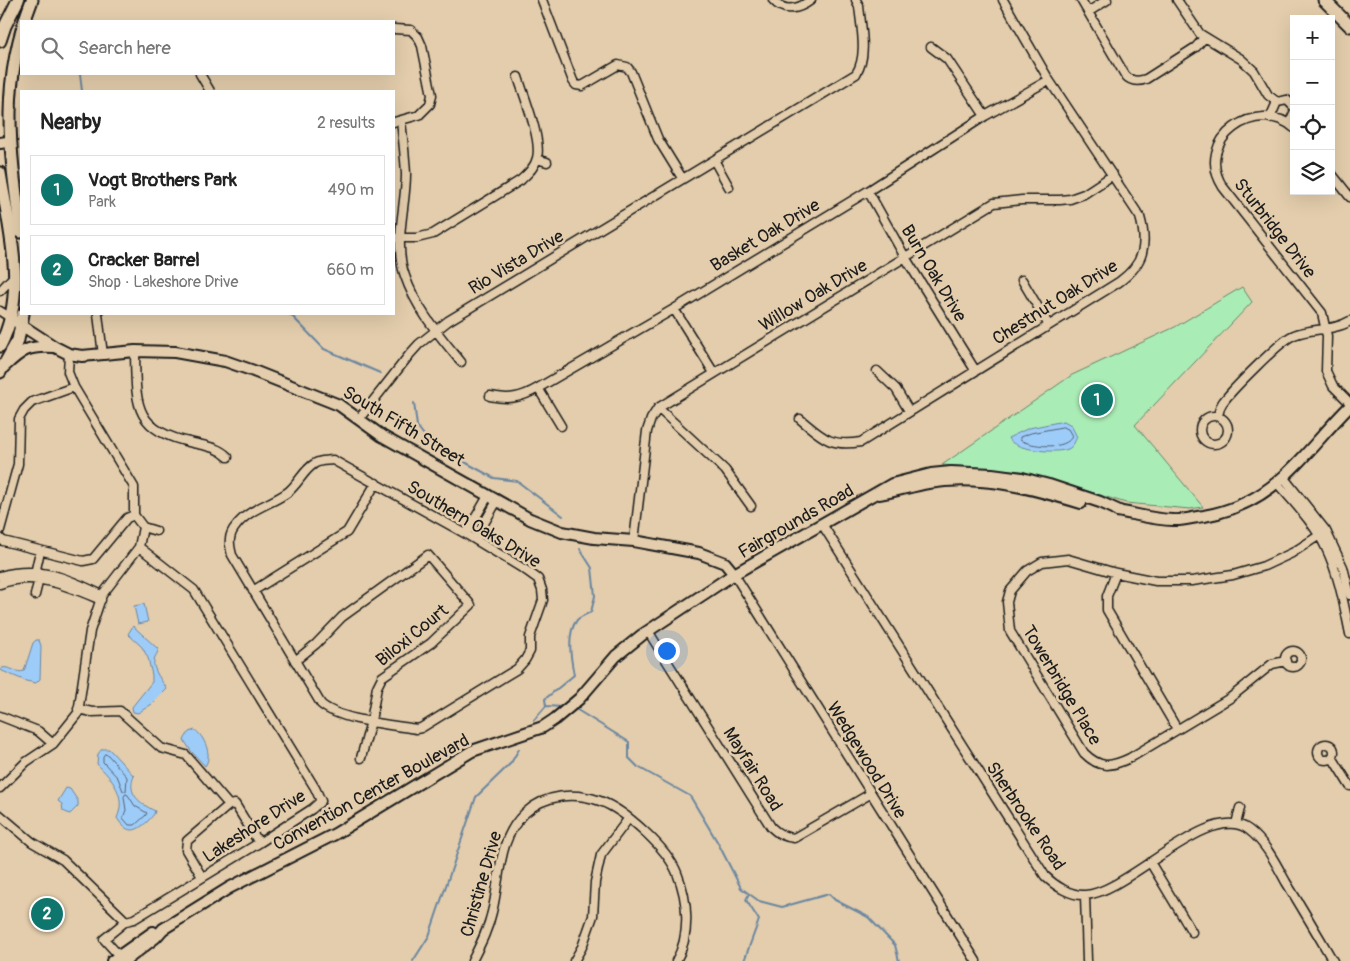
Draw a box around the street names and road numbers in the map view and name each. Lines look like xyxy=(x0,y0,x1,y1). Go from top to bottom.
street label: Sturbridge Drive xyxy=(1228,174,1321,283)
street label: Basket Oak Drive xyxy=(706,194,824,277)
street label: Burn Oak Drive xyxy=(896,220,972,326)
street label: Rio Vista Drive xyxy=(464,225,568,300)
street label: Willow Oak Drive xyxy=(755,254,872,337)
street label: Chestnut Oak Drive xyxy=(988,255,1122,350)
street label: South Fifth Street xyxy=(338,381,470,472)
street label: Southern Oaks Drive xyxy=(403,475,545,573)
street label: Fairgrounds Road xyxy=(734,479,858,564)
street label: Biloxi Court xyxy=(371,599,454,672)
street label: Towerbridge Place xyxy=(1017,621,1106,749)
street label: Wedgewood Drive xyxy=(821,698,912,823)
street label: Mayfair Road xyxy=(718,723,787,816)
street label: Convention Center Boulevard xyxy=(269,729,473,856)
street label: Sherbrooke Road xyxy=(981,758,1070,875)
street label: Lakeshore Drive xyxy=(198,784,310,868)
street label: Christine Drive xyxy=(455,829,508,940)

